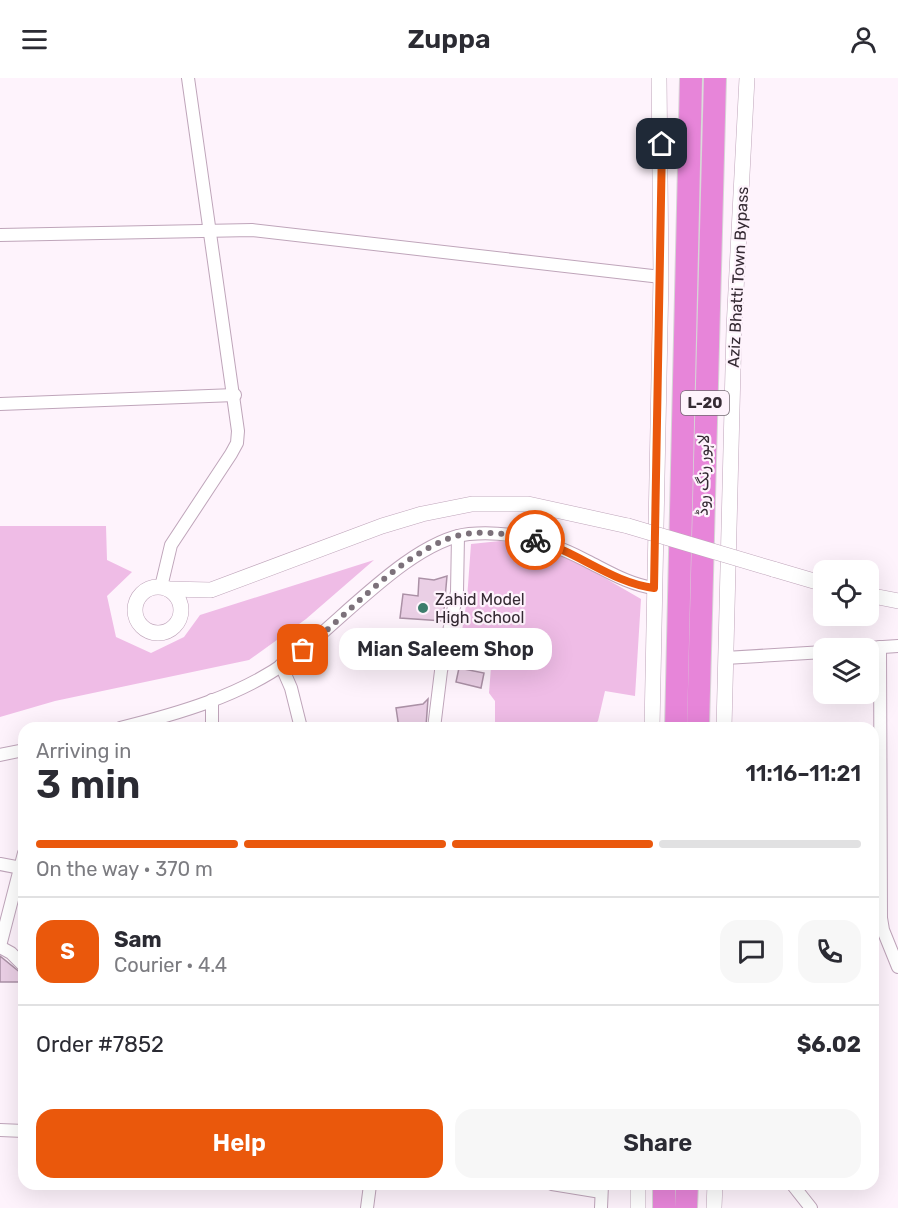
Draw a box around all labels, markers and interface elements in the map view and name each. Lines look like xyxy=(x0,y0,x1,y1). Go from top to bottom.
icon: menu xyxy=(18,23,51,56)
text: Zuppa xyxy=(407,23,491,55)
icon: person xyxy=(847,23,880,56)
pin xyxy=(636,118,687,169)
icon: home xyxy=(645,127,678,160)
street label: Aziz Bhatti Town Bypass xyxy=(724,186,752,368)
road number: L-20 xyxy=(681,391,729,415)
street label: لاہور رنگ روڈ xyxy=(693,434,714,516)
courier xyxy=(505,510,565,570)
icon: bike xyxy=(519,524,552,557)
map controls xyxy=(813,560,879,704)
button: locate xyxy=(813,560,879,626)
place label: Zahid Model High School xyxy=(435,590,525,627)
marker: Zahid Model High School xyxy=(416,601,430,615)
pin xyxy=(277,624,328,675)
callout: Mian Saleem Shop xyxy=(339,629,552,671)
icon: bag xyxy=(286,633,319,666)
text: Mian Saleem Shop xyxy=(357,637,534,661)
button: layers xyxy=(813,638,879,704)
text: Arriving in xyxy=(36,739,131,763)
text: 11:16–11:21 xyxy=(745,760,861,787)
text: 3 min xyxy=(36,762,141,808)
text: On the way · 370 m xyxy=(36,857,213,881)
button: chat xyxy=(720,920,783,983)
button: phone xyxy=(798,920,861,983)
text: Sam xyxy=(114,926,162,953)
text: S xyxy=(60,938,75,965)
text: Courier · 4.4 xyxy=(114,953,227,977)
text: Order #7852 xyxy=(36,1031,164,1058)
text: $6.02 xyxy=(797,1031,861,1058)
button: Help xyxy=(36,1109,443,1178)
button: Share xyxy=(455,1109,861,1178)

